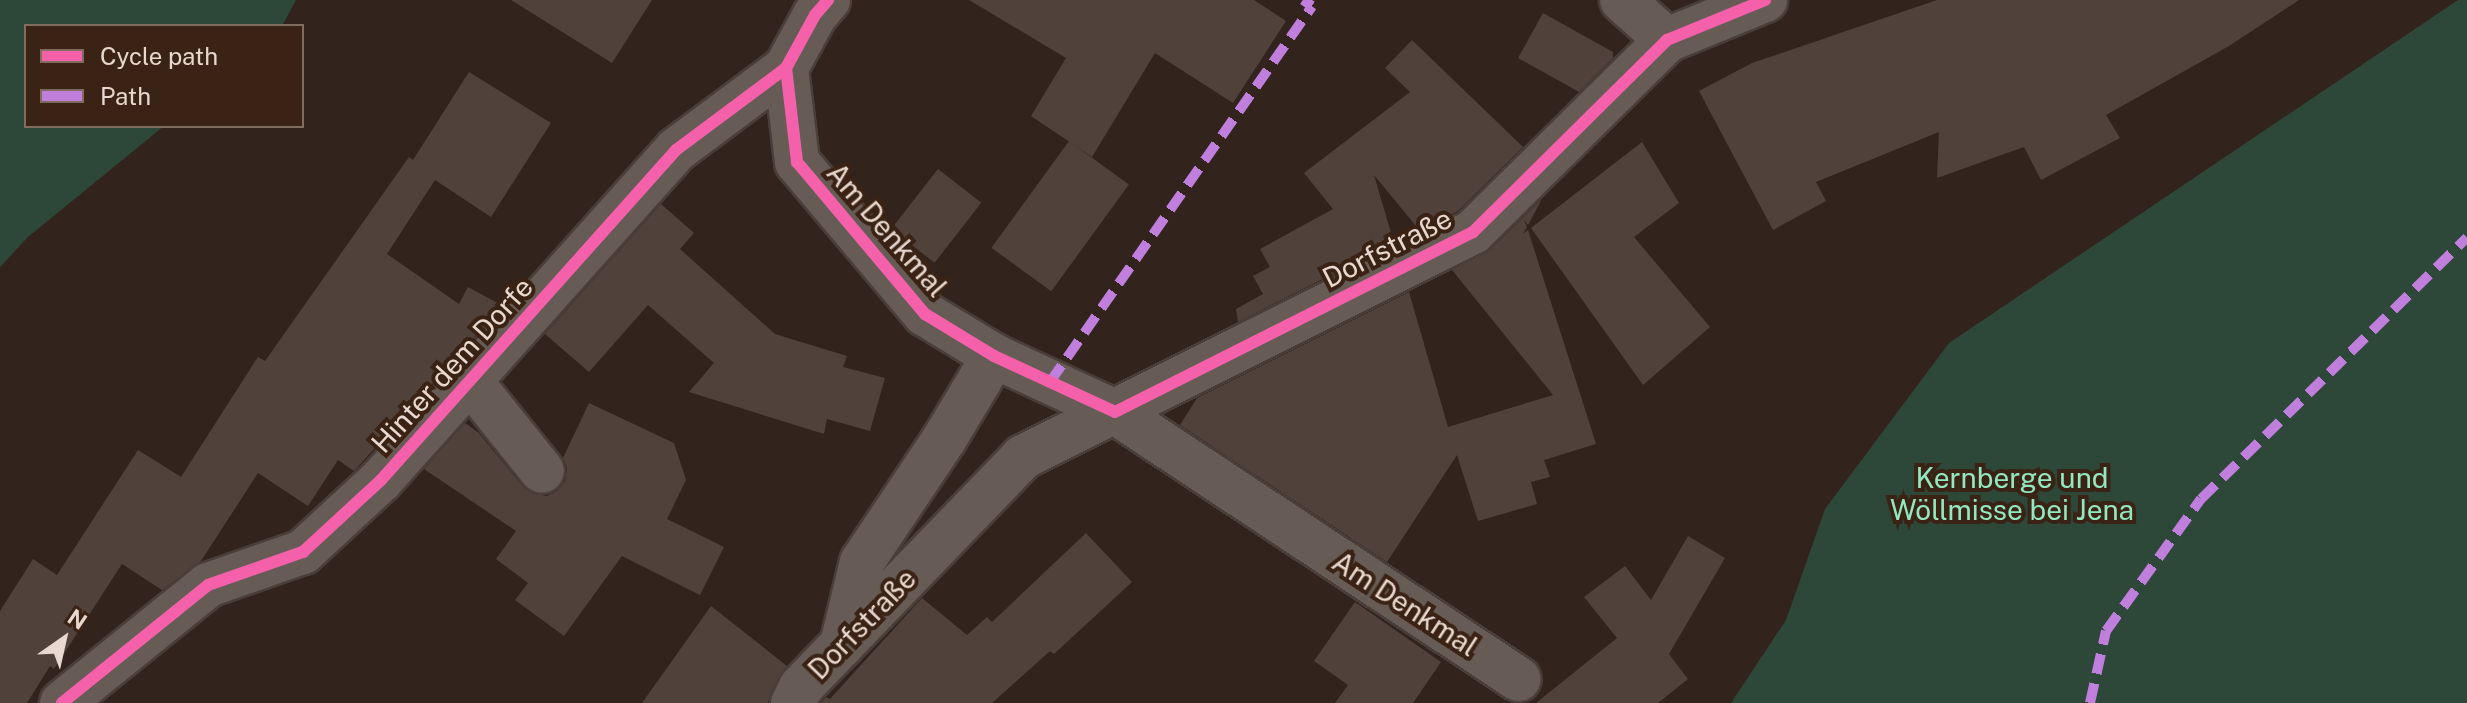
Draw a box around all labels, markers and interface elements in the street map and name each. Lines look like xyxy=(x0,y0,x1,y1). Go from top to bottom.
legend xyxy=(24,24,304,128)
text: Cycle path xyxy=(100,42,218,70)
text: Path xyxy=(100,82,151,110)
street label: Am Denkmal xyxy=(820,156,954,304)
street label: Dorfstraße xyxy=(1317,201,1457,295)
street label: Hinter dem Dorfe xyxy=(364,270,540,460)
park label: Kernberge und Wöllmisse bei Jena xyxy=(1890,461,2134,527)
street label: Am Denkmal xyxy=(1326,545,1484,663)
street label: Dorfstraße xyxy=(801,562,923,686)
north arrow xyxy=(24,599,104,679)
text: N xyxy=(63,604,92,635)

